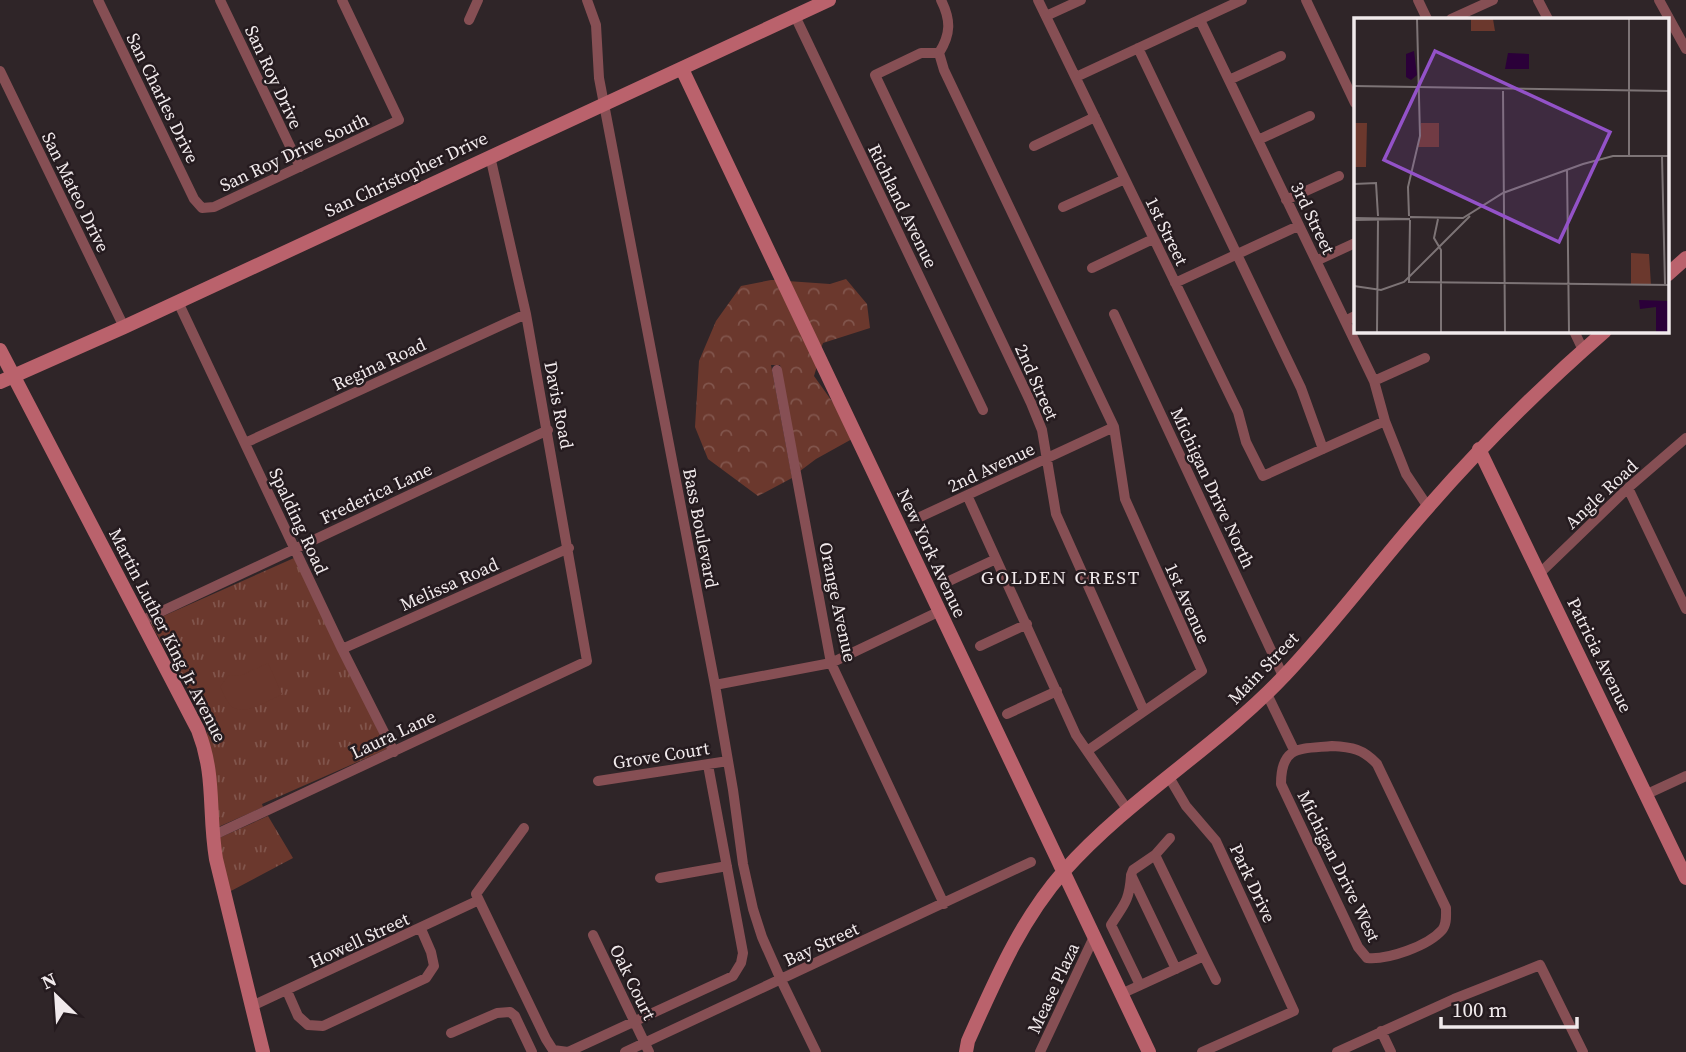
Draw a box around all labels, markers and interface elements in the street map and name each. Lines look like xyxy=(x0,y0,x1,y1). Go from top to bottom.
inset map xyxy=(1354,18,1668,332)
street label: San Roy Drive xyxy=(239,21,309,133)
street label: San Charles Drive xyxy=(121,29,205,167)
street label: San Roy Drive South xyxy=(215,106,373,198)
street label: San Christopher Drive xyxy=(320,125,492,223)
street label: San Mateo Drive xyxy=(36,128,116,256)
street label: Richland Avenue xyxy=(862,140,944,272)
street label: 3rd Street xyxy=(1285,178,1341,258)
street label: 1st Street xyxy=(1140,193,1194,270)
street label: Regina Road xyxy=(328,331,430,397)
street label: 2nd Street xyxy=(1009,340,1065,424)
street label: Davis Road xyxy=(538,359,580,451)
street label: Michigan Drive North xyxy=(1165,404,1261,573)
street label: 2nd Avenue xyxy=(943,436,1039,498)
street label: Angle Road xyxy=(1559,454,1643,534)
street label: Frederica Lane xyxy=(316,456,436,530)
street label: Spalding Road xyxy=(263,464,335,578)
street label: Bass Boulevard xyxy=(677,466,725,590)
street label: New York Avenue xyxy=(891,484,973,622)
street label: Martin Luther King Jr Avenue xyxy=(103,524,233,746)
street label: Orange Avenue xyxy=(813,540,863,664)
street label: Melissa Road xyxy=(396,551,502,617)
street label: 1st Avenue xyxy=(1159,559,1217,647)
district label: GOLDEN CREST xyxy=(981,564,1141,590)
street label: Patricia Avenue xyxy=(1561,593,1639,717)
street label: Main Street xyxy=(1222,626,1304,710)
street label: Laura Lane xyxy=(346,703,440,765)
street label: Grove Court xyxy=(611,735,711,775)
street label: Michigan Drive West xyxy=(1292,786,1387,946)
street label: Park Drive xyxy=(1224,839,1282,927)
street label: Howell Street xyxy=(305,906,413,974)
street label: Bay Street xyxy=(779,916,863,972)
street label: Mease Plaza xyxy=(1021,938,1085,1037)
street label: Oak Court xyxy=(604,940,662,1024)
north arrow xyxy=(21,961,91,1031)
text: N xyxy=(37,966,61,995)
scale bar xyxy=(1441,986,1578,1030)
text: 100 m xyxy=(1452,995,1507,1024)

